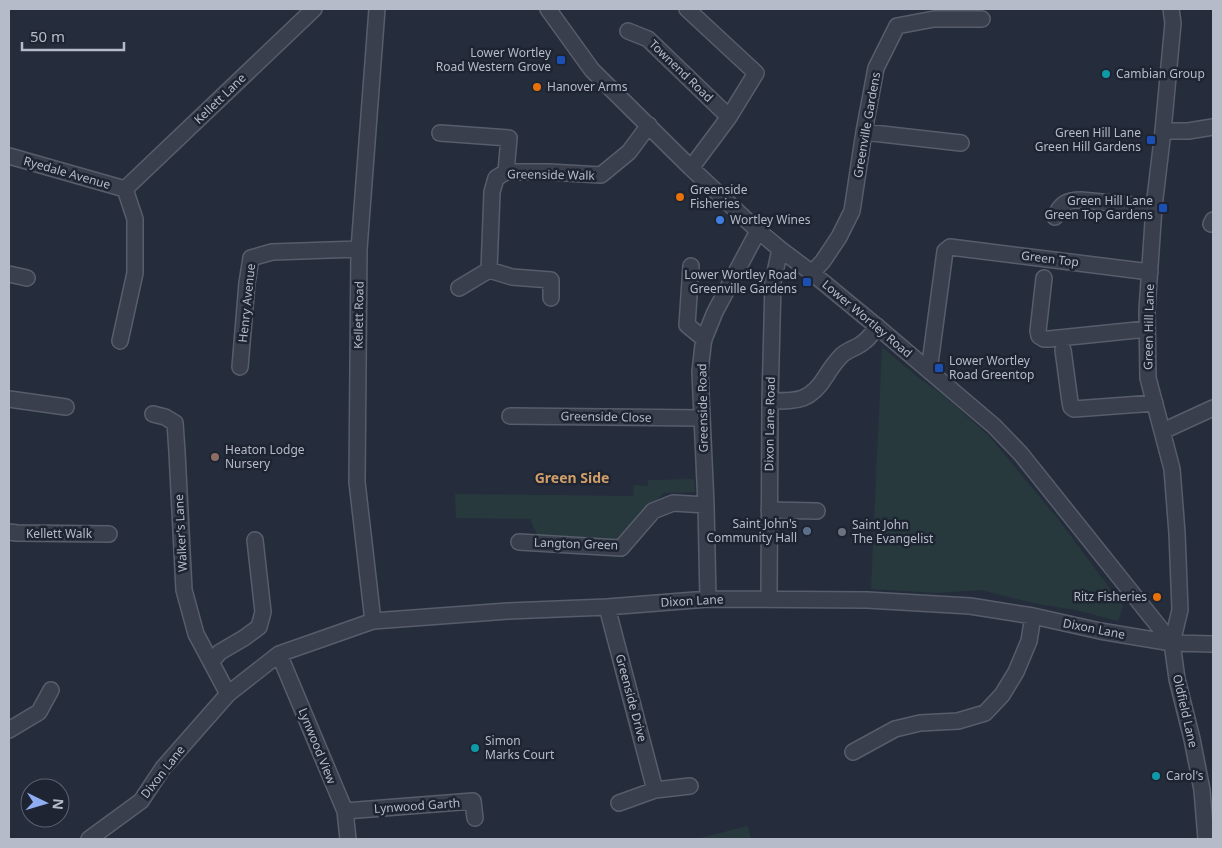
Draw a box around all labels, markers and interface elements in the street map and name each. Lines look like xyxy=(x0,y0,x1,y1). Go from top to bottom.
scale bar xyxy=(22,20,125,52)
text: 50 m xyxy=(30,26,65,46)
street label: Townend Road xyxy=(646,36,717,106)
place label: Lower Wortley Road Western Grove xyxy=(436,44,552,75)
marker: Lower Wortley Road Western Grove xyxy=(555,54,567,66)
place label: Cambian Group xyxy=(1116,65,1205,82)
marker: Cambian Group xyxy=(1100,68,1112,80)
street label: Kellett Lane xyxy=(190,69,250,128)
street label: Greenville Gardens xyxy=(849,70,884,179)
place label: Hanover Arms xyxy=(547,78,628,95)
marker: Hanover Arms xyxy=(531,81,543,93)
place label: Green Hill Lane Green Hill Gardens xyxy=(1035,124,1141,155)
marker: Green Hill Lane Green Hill Gardens xyxy=(1145,134,1157,146)
street label: Ryedale Avenue xyxy=(22,152,113,193)
street label: Greenside Walk xyxy=(507,165,596,184)
place label: Greenside Fisheries xyxy=(690,181,748,212)
marker: Greenside Fisheries xyxy=(674,191,686,203)
place label: Green Hill Lane Green Top Gardens xyxy=(1044,192,1153,223)
marker: Green Hill Lane Green Top Gardens xyxy=(1157,202,1169,214)
place label: Wortley Wines xyxy=(730,211,811,228)
marker: Wortley Wines xyxy=(714,214,726,226)
street label: Green Top xyxy=(1020,247,1080,270)
street label: Henry Avenue xyxy=(234,262,259,343)
place label: Lower Wortley Road Greenville Gardens xyxy=(684,266,797,297)
marker: Lower Wortley Road Greenville Gardens xyxy=(801,276,813,288)
street label: Lower Wortley Road xyxy=(819,276,916,361)
street label: Kellett Road xyxy=(349,281,368,349)
street label: Green Hill Lane xyxy=(1139,284,1158,370)
place label: Lower Wortley Road Greentop xyxy=(949,352,1034,383)
marker: Lower Wortley Road Greentop xyxy=(933,362,945,374)
street label: Greenside Road xyxy=(693,363,712,453)
street label: Dixon Lane Road xyxy=(760,376,779,472)
street label: Greenside Close xyxy=(560,407,652,426)
place label: Heaton Lodge Nursery xyxy=(225,441,305,472)
marker: Heaton Lodge Nursery xyxy=(209,451,221,463)
district label: Green Side xyxy=(535,468,609,487)
street label: Walker's Lane xyxy=(170,494,191,572)
place label: Saint John's Community Hall xyxy=(706,515,797,546)
place label: Saint John The Evangelist xyxy=(852,516,934,547)
street label: Kellett Walk xyxy=(26,525,93,542)
marker: Saint John's Community Hall xyxy=(801,525,813,537)
marker: Saint John The Evangelist xyxy=(836,526,848,538)
street label: Langton Green xyxy=(534,534,618,553)
place label: Ritz Fisheries xyxy=(1074,588,1147,605)
street label: Dixon Lane xyxy=(660,590,724,611)
marker: Ritz Fisheries xyxy=(1151,591,1163,603)
street label: Dixon Lane xyxy=(1062,614,1127,643)
street label: Greenside Drive xyxy=(612,652,651,744)
street label: Oldfield Lane xyxy=(1169,673,1202,749)
street label: Lynwood View xyxy=(294,705,341,787)
place label: Simon Marks Court xyxy=(485,732,555,763)
street label: Dixon Lane xyxy=(137,741,189,802)
marker: Simon Marks Court xyxy=(469,742,481,754)
place label: Carol's xyxy=(1166,767,1204,784)
marker: Carol's xyxy=(1150,770,1162,782)
north arrow xyxy=(20,778,70,828)
street label: Lynwood Garth xyxy=(373,794,461,817)
text: N xyxy=(48,798,68,811)

